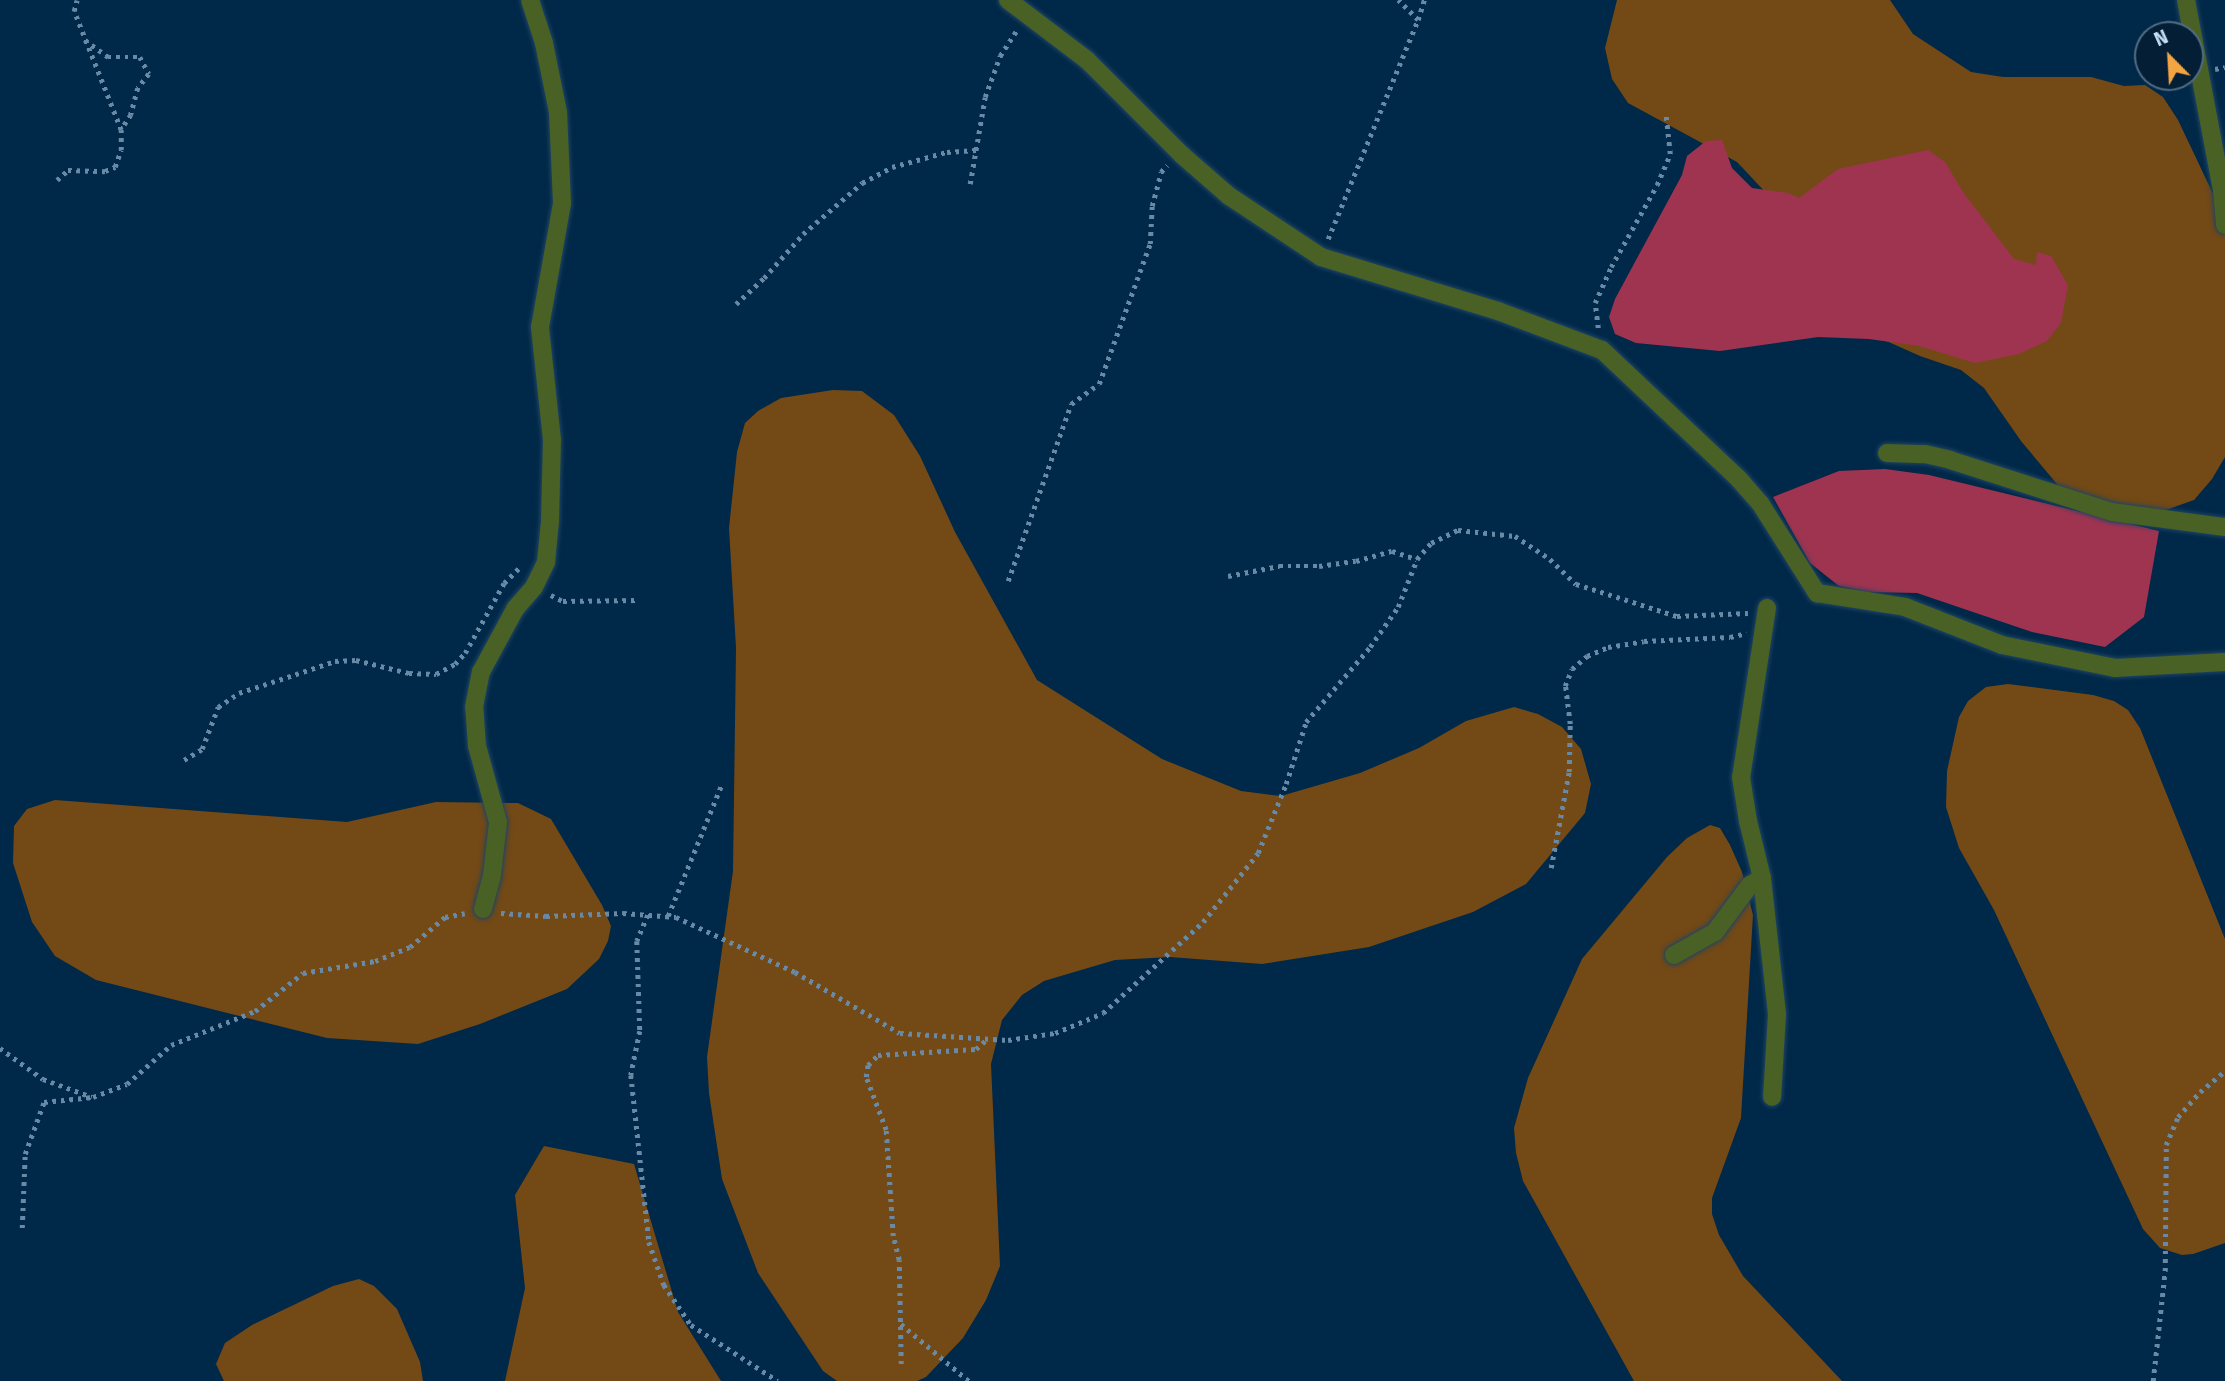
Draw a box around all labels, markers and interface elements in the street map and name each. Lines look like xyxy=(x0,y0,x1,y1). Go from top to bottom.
north arrow xyxy=(2134,21,2204,91)
text: N xyxy=(2151,25,2171,51)

